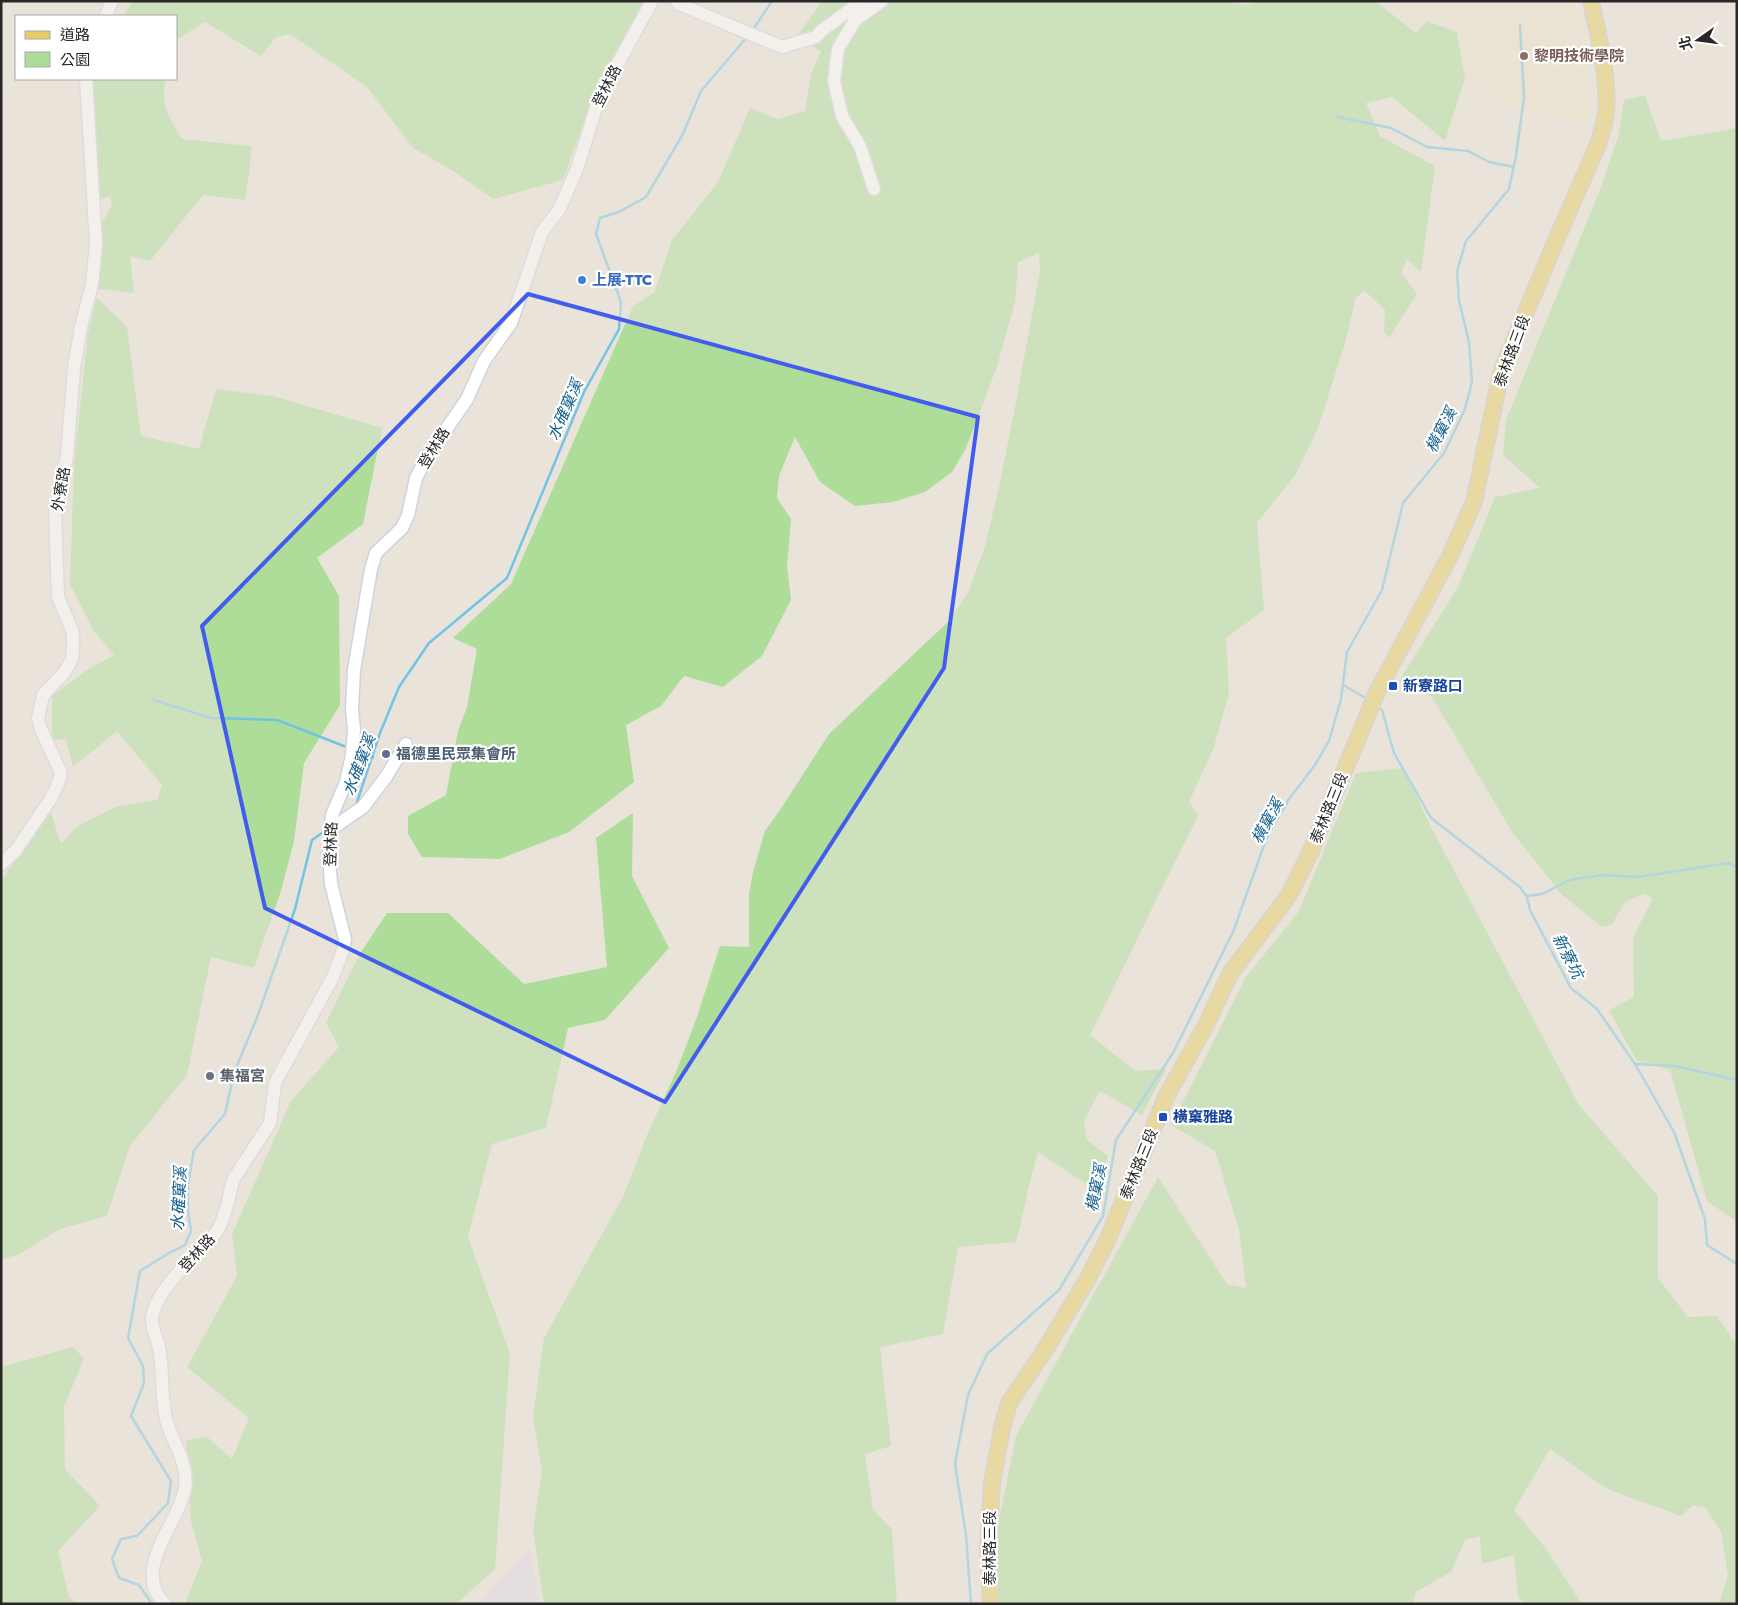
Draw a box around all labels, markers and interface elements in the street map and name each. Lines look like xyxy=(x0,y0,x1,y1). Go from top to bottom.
legend xyxy=(15,15,178,80)
north arrow xyxy=(1673,15,1723,65)
text: 道路 xyxy=(60,24,90,46)
text: 北 xyxy=(1674,34,1697,52)
place label: 黎明技術學院 xyxy=(1534,45,1624,67)
text: 公園 xyxy=(60,49,90,71)
marker: 黎明技術學院 xyxy=(1518,50,1530,62)
street label: 登林路 xyxy=(587,61,627,111)
place label: 上展-TTC xyxy=(592,269,652,291)
marker: 上展-TTC xyxy=(576,274,588,286)
street label: 泰林路三段 xyxy=(1489,312,1535,390)
water label: 水確窠溪 xyxy=(541,374,589,444)
water label: 橫窠溪 xyxy=(1420,402,1463,457)
street label: 登林路 xyxy=(413,423,455,473)
street label: 外寮路 xyxy=(46,465,76,513)
place label: 新寮路口 xyxy=(1403,675,1463,697)
marker: 新寮路口 xyxy=(1387,680,1399,692)
water label: 水確窠溪 xyxy=(337,729,382,799)
place label: 福德里民眾集會所 xyxy=(396,743,516,765)
marker: 福德里民眾集會所 xyxy=(380,748,392,760)
street label: 泰林路三段 xyxy=(1305,769,1353,847)
water label: 橫窠溪 xyxy=(1245,793,1290,848)
street label: 登林路 xyxy=(319,821,343,867)
water label: 新寮坑 xyxy=(1547,929,1590,984)
place label: 集福宮 xyxy=(220,1065,265,1087)
marker: 集福宮 xyxy=(204,1070,216,1082)
place label: 橫窠雅路 xyxy=(1173,1106,1233,1128)
marker: 橫窠雅路 xyxy=(1157,1111,1169,1123)
street label: 泰林路三段 xyxy=(1115,1125,1163,1203)
water label: 橫窠溪 xyxy=(1080,1160,1113,1214)
water label: 水確窠溪 xyxy=(166,1164,192,1232)
street label: 登林路 xyxy=(174,1229,220,1277)
street label: 泰林路三段 xyxy=(979,1510,1001,1586)

